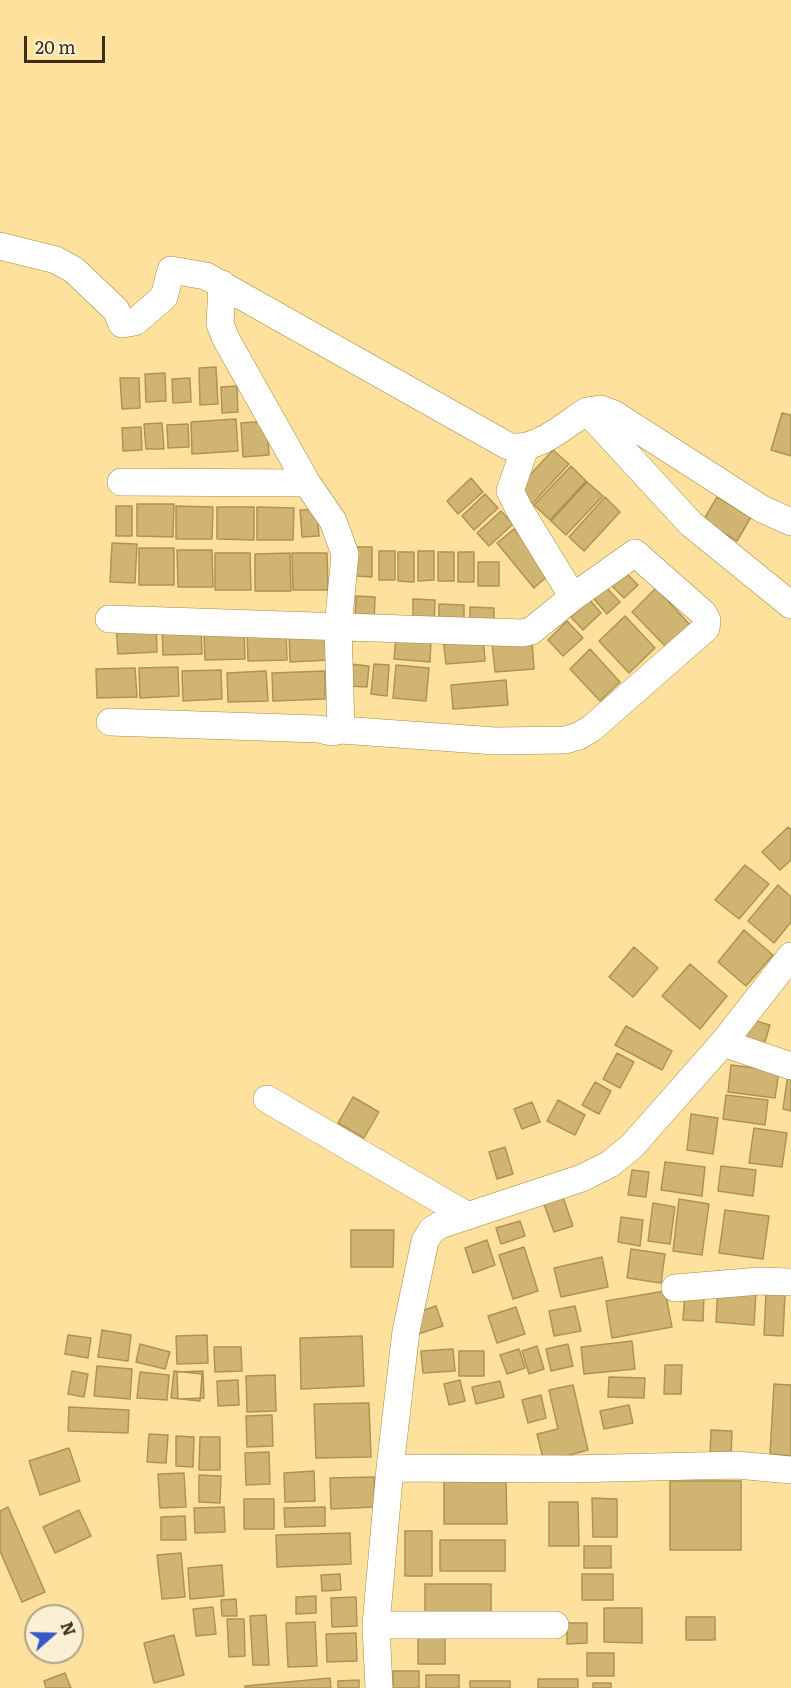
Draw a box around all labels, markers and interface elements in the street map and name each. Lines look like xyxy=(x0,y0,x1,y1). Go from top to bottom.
scale bar xyxy=(27,24,108,62)
text: 20 m xyxy=(35,33,76,60)
north arrow xyxy=(24,1604,84,1664)
text: N xyxy=(55,1618,83,1639)

